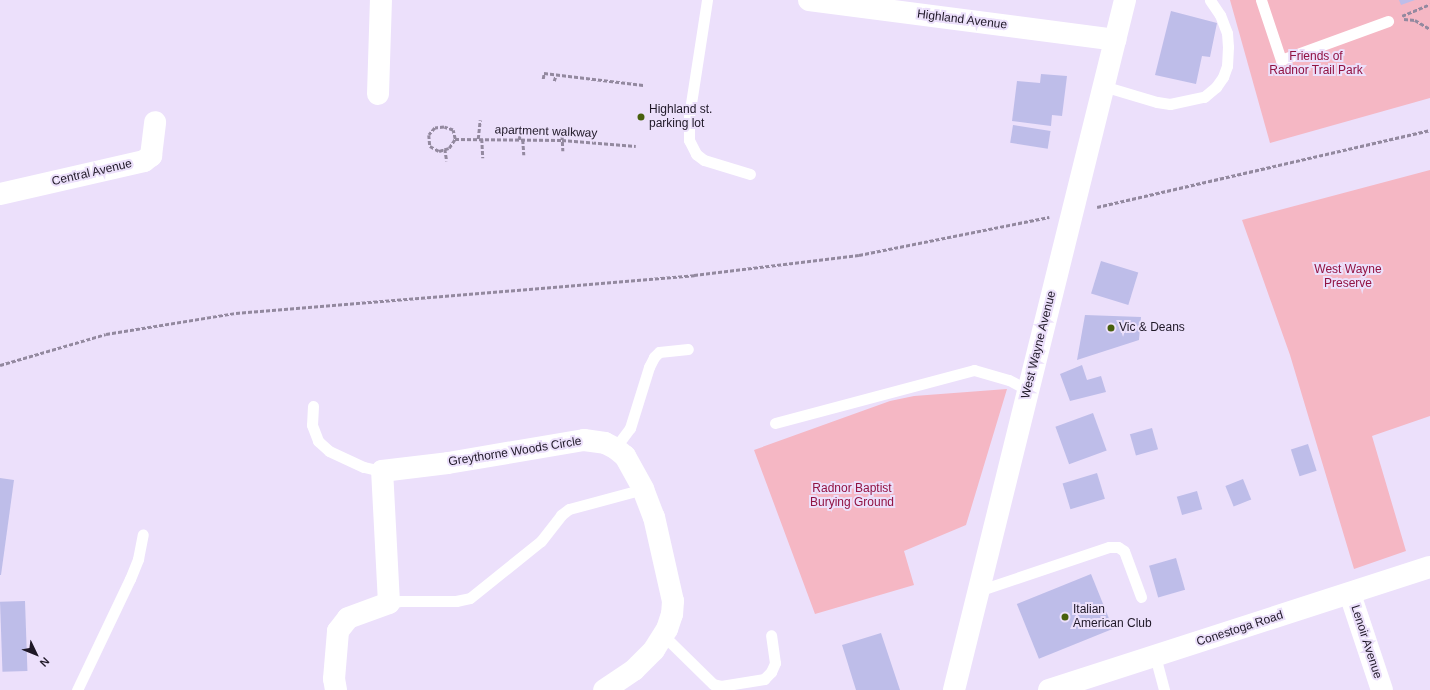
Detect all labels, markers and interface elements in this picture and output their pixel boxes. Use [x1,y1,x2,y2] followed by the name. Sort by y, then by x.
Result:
[916,7,1008,33] street label: Highland Avenue
[1269,50,1363,78] park label: Friends of Radnor Trail Park
[649,103,712,131] place label: Highland st. parking lot
[636,112,646,122] marker: Highland st. parking lot
[494,123,598,141] street label: apartment walkway
[50,157,134,189] street label: Central Avenue
[1314,263,1382,291] park label: West Wayne Preserve
[1019,289,1059,401] street label: West Wayne Avenue
[1119,321,1185,335] place label: Vic & Deans
[1106,323,1116,333] marker: Vic & Deans
[447,434,583,470] street label: Greythorne Woods Circle
[810,482,894,510] park label: Radnor Baptist Burying Ground
[1073,603,1152,631] place label: Italian American Club
[1347,603,1385,681] street label: Lenoir Avenue
[1195,608,1285,650] street label: Conestoga Road
[1060,612,1070,622] marker: Italian American Club
[16,634,56,674] north arrow
[38,655,52,669] text: N

